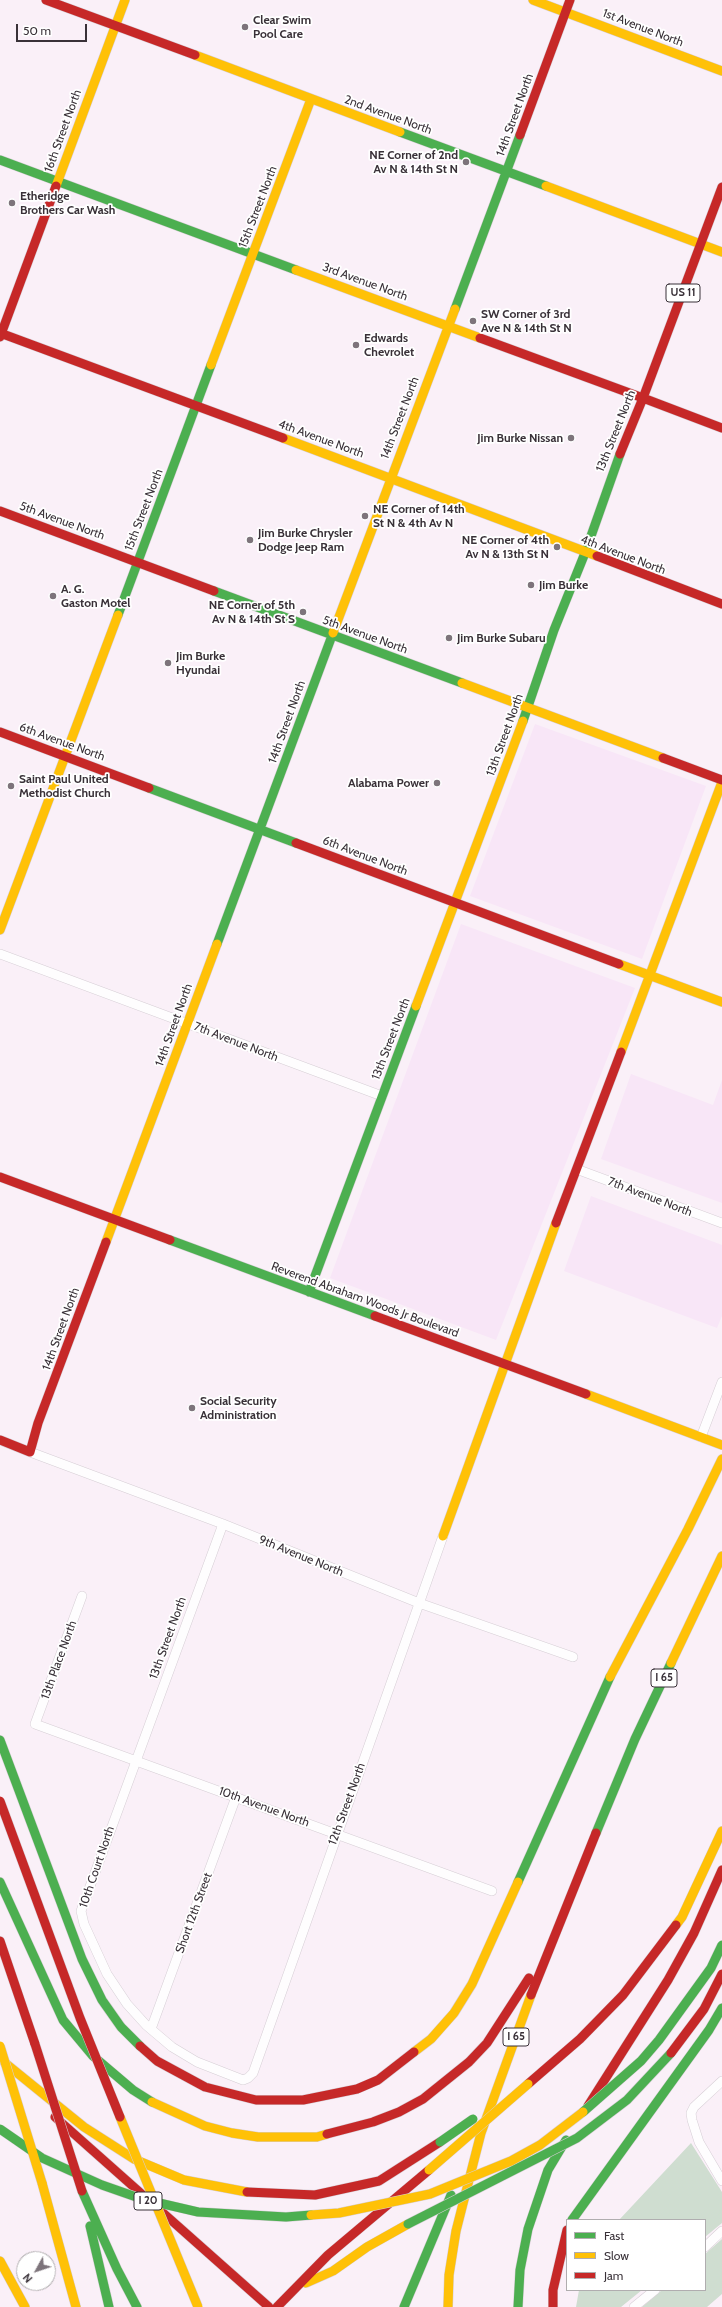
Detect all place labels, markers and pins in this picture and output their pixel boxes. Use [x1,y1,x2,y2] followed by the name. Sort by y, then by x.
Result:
[253,13,311,41] place label: Clear Swim Pool Care
[240,22,250,32] marker: Clear Swim Pool Care
[369,148,458,176] place label: NE Corner of 2nd Av N & 14th St N
[461,157,471,167] marker: NE Corner of 2nd Av N & 14th St N
[20,189,115,217] place label: Etheridge Brothers Car Wash
[7,198,17,208] marker: Etheridge Brothers Car Wash
[481,307,572,335] place label: SW Corner of 3rd Ave N & 14th St N
[468,316,478,326] marker: SW Corner of 3rd Ave N & 14th St N
[364,331,414,359] place label: Edwards Chevrolet
[351,340,361,350] marker: Edwards Chevrolet
[477,431,563,445] place label: Jim Burke Nissan
[566,433,576,443] marker: Jim Burke Nissan
[373,502,465,530] place label: NE Corner of 14th St N & 4th Av N
[360,511,370,521] marker: NE Corner of 14th St N & 4th Av N
[258,526,352,554] place label: Jim Burke Chrysler Dodge Jeep Ram
[462,533,549,561] place label: NE Corner of 4th Av N & 13th St N
[245,535,255,545] marker: Jim Burke Chrysler Dodge Jeep Ram
[552,542,562,552] marker: NE Corner of 4th Av N & 13th St N
[539,578,588,592] place label: Jim Burke
[526,580,536,590] marker: Jim Burke
[61,582,130,610] place label: A. G. Gaston Motel
[48,591,58,601] marker: A. G. Gaston Motel
[209,598,295,626] place label: NE Corner of 5th Av N & 14th St S
[298,607,308,617] marker: NE Corner of 5th Av N & 14th St S
[457,631,546,645] place label: Jim Burke Subaru
[444,633,454,643] marker: Jim Burke Subaru
[176,649,225,677] place label: Jim Burke Hyundai
[163,658,173,668] marker: Jim Burke Hyundai
[19,772,111,800] place label: Saint Paul United Methodist Church
[348,776,429,790] place label: Alabama Power
[432,778,442,788] marker: Alabama Power
[6,781,16,791] marker: Saint Paul United Methodist Church
[200,1394,277,1422] place label: Social Security Administration
[187,1403,197,1413] marker: Social Security Administration

